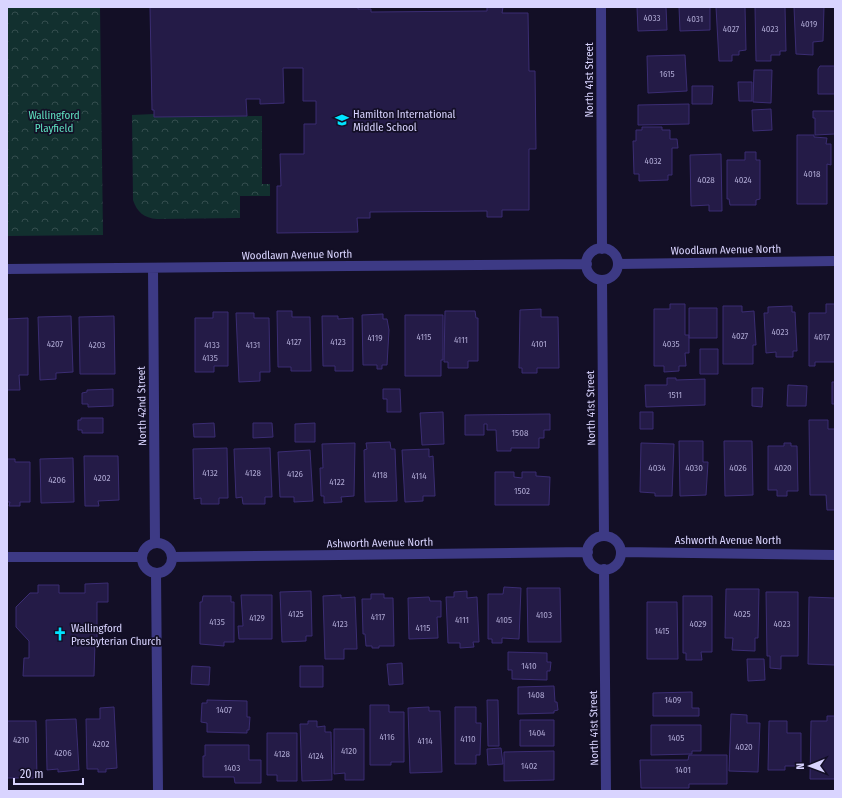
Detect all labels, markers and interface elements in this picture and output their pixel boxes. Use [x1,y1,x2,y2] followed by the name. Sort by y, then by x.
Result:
[643,13,661,23] house number: 4033
[687,14,703,24] house number: 4031
[801,19,817,29] house number: 4019
[723,24,740,34] house number: 4027
[762,24,778,34] house number: 4023
[583,42,596,118] street label: North 41st Street
[659,69,675,79] house number: 1615
[353,108,456,134] place label: Hamilton International Middle School
[28,109,80,135] park label: Wallingford Playfield
[334,112,350,128] school or university icon: Hamilton International Middle School
[645,156,661,166] house number: 4032
[804,169,821,179] house number: 4018
[697,175,715,185] house number: 4028
[734,175,752,185] house number: 4024
[671,243,781,257] street label: Woodlawn Avenue North
[242,248,352,262] street label: Woodlawn Avenue North
[772,327,788,337] house number: 4023
[732,331,749,341] house number: 4027
[417,332,431,342] house number: 4115
[814,332,830,342] house number: 4017
[367,333,383,343] house number: 4119
[454,335,468,345] house number: 4111
[287,337,302,347] house number: 4127
[330,337,346,347] house number: 4123
[47,339,64,349] house number: 4207
[531,339,547,349] house number: 4101
[662,339,680,349] house number: 4035
[89,340,105,350] house number: 4203
[204,340,220,350] house number: 4133
[246,340,260,350] house number: 4131
[202,353,218,363] house number: 4135
[135,366,149,446] street label: North 42nd Street
[584,370,598,446] street label: North 41st Street
[668,390,682,400] house number: 1511
[512,428,529,438] house number: 1508
[648,463,666,473] house number: 4034
[685,463,703,473] house number: 4030
[729,463,747,473] house number: 4026
[774,463,792,473] house number: 4020
[202,468,218,478] house number: 4132
[245,468,261,478] house number: 4128
[287,469,303,479] house number: 4126
[372,470,388,480] house number: 4118
[411,471,427,481] house number: 4114
[94,473,110,483] house number: 4202
[48,475,66,485] house number: 4206
[329,477,345,487] house number: 4122
[514,486,530,496] house number: 1502
[675,534,781,547] street label: Ashworth Avenue North
[327,536,433,550] street label: Ashworth Avenue North
[288,609,304,619] house number: 4125
[733,609,751,619] house number: 4025
[536,610,552,620] house number: 4103
[371,612,386,622] house number: 4117
[249,613,265,623] house number: 4129
[455,615,469,625] house number: 4111
[496,615,512,625] house number: 4105
[209,617,225,627] house number: 4135
[332,619,348,629] house number: 4123
[689,619,707,629] house number: 4029
[774,619,790,629] house number: 4023
[71,622,161,648] place label: Wallingford Presbyterian Church
[416,623,430,633] house number: 4115
[52,626,68,642] church icon: Wallingford Presbyterian Church
[654,626,670,636] house number: 1415
[521,661,537,671] house number: 1410
[527,690,545,700] house number: 1408
[587,690,601,766] street label: North 41st Street
[665,695,681,705] house number: 1409
[216,705,232,715] house number: 1407
[529,728,546,738] house number: 1404
[379,732,395,742] house number: 4116
[668,733,684,743] house number: 1405
[460,734,476,744] house number: 4110
[13,735,29,745] house number: 4210
[417,736,433,746] house number: 4114
[93,739,109,749] house number: 4202
[735,742,753,752] house number: 4020
[341,746,357,756] house number: 4120
[790,746,830,786] north arrow
[54,748,72,758] house number: 4206
[274,749,290,759] house number: 4128
[308,751,324,761] house number: 4124
[14,760,83,786] scale bar
[521,761,537,771] house number: 1402
[224,763,240,773] house number: 1403
[794,763,807,770] text: N
[675,765,691,775] house number: 1401
[20,767,44,781] text: 20 m

